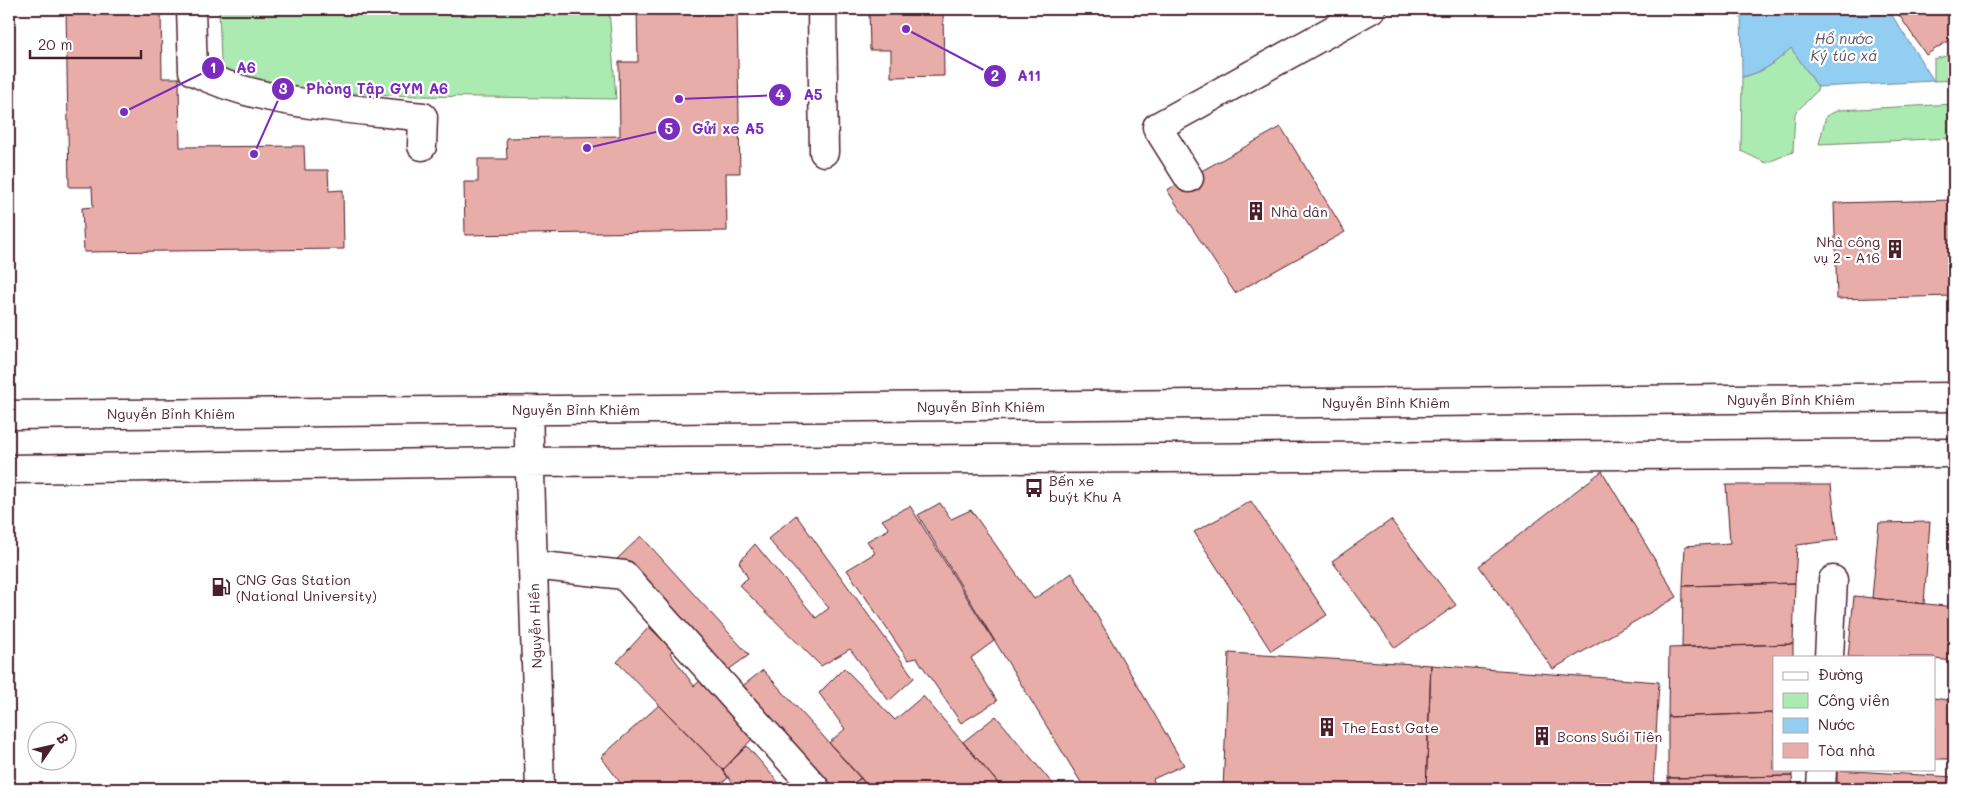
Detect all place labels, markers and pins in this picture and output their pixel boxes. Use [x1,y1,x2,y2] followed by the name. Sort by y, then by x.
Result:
[201,53,265,83] callout: A6
[982,61,1051,91] callout: A11
[271,74,458,104] callout: Phòng Tập GYM A6
[768,80,832,110] callout: A5
[657,114,774,144] callout: Gửi xe A5
[1245,200,1267,222] building icon: Nhà dân
[1271,202,1328,221] place label: Nhà dân
[1813,232,1880,267] place label: Nhà công vụ 2 - A16
[1884,238,1906,260] building icon: Nhà công vụ 2 - A16
[1049,471,1122,506] place label: Bến xe buýt Khu A
[1023,477,1045,499] bus stop icon: Bến xe buýt Khu A
[236,570,377,605] place label: CNG Gas Station (National University)
[210,576,232,598] fuel station icon: CNG Gas Station (National University)
[1316,716,1338,738] building icon: The East Gate
[1342,718,1439,737] place label: The East Gate
[1531,725,1553,747] building icon: Bcons Suối Tiên
[1557,727,1662,746] place label: Bcons Suối Tiên

